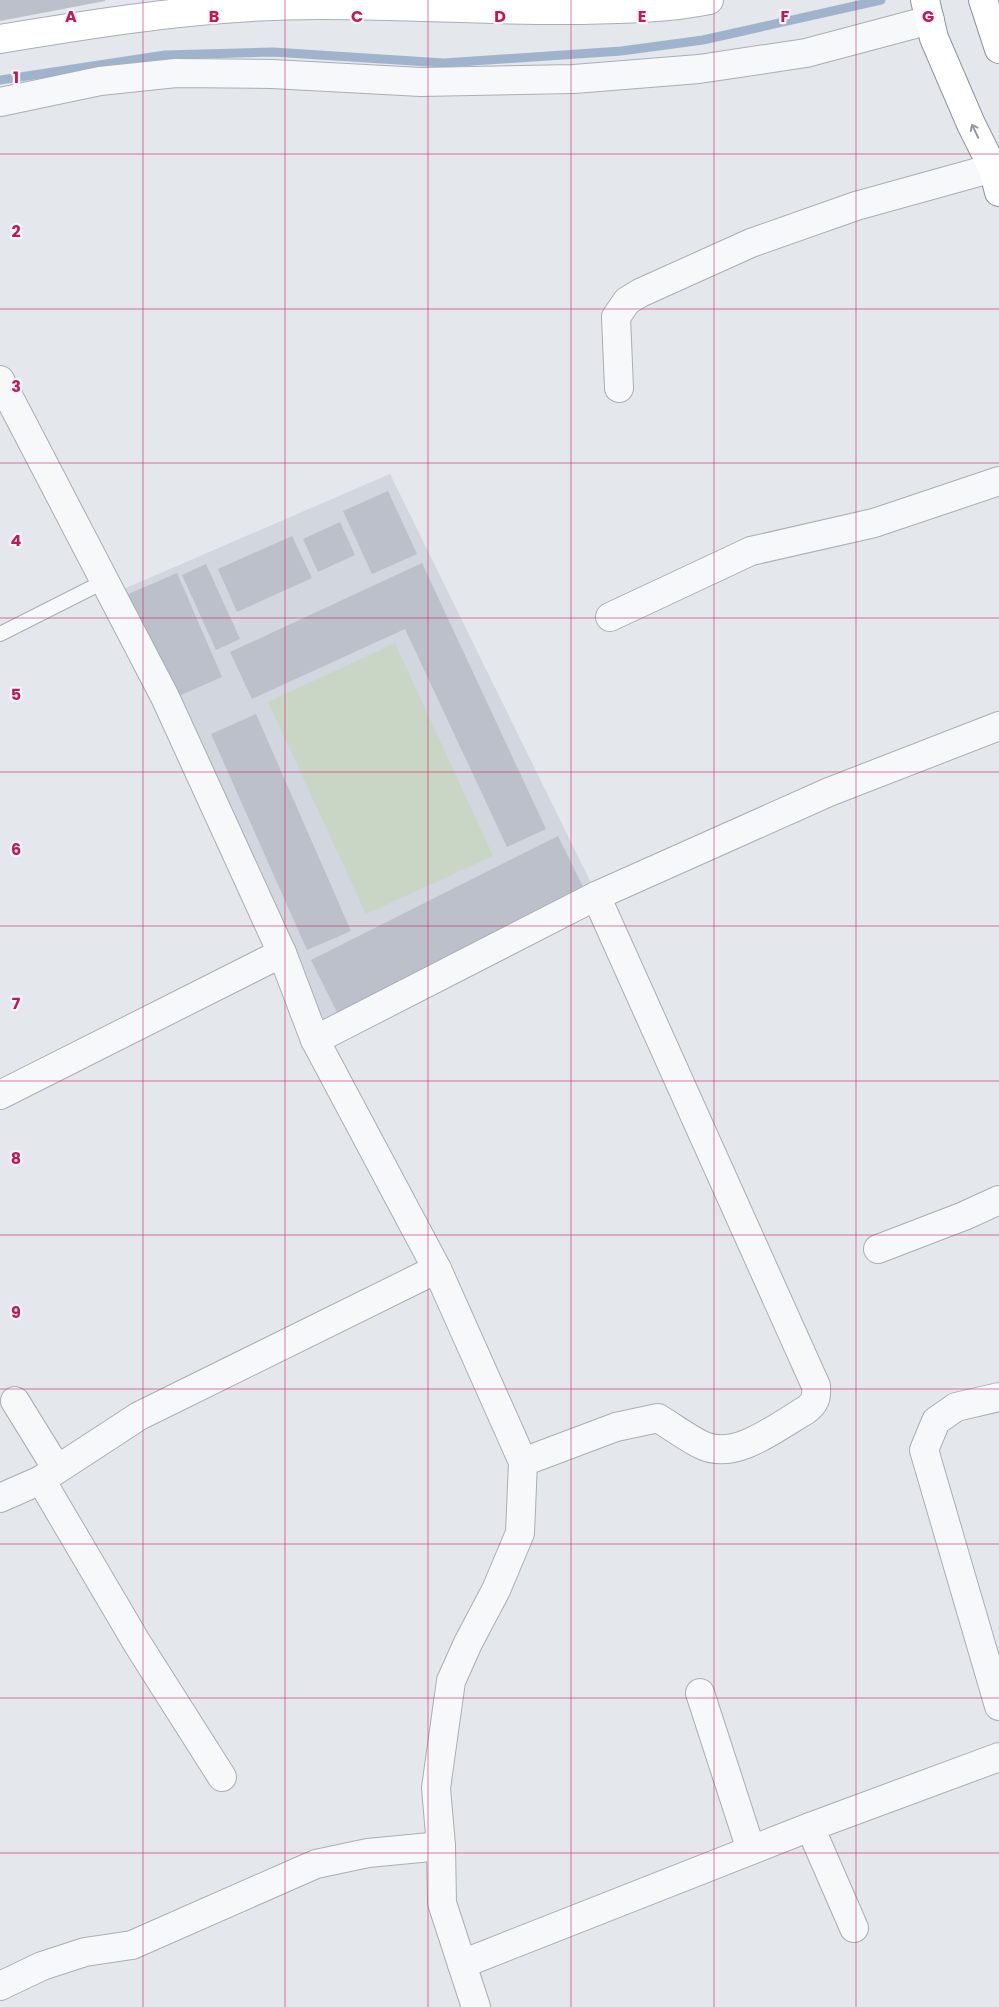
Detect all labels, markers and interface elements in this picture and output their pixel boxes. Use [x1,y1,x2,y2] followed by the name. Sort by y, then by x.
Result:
[65,5,77,28] text: A
[209,5,219,28] text: B
[351,5,363,28] text: C
[494,5,506,28] text: D
[638,5,646,28] text: E
[781,5,790,28] text: F
[922,5,934,28] text: G
[13,66,19,89] text: 1
[969,123,979,138] one-way arrow
[11,220,21,243] text: 2
[11,375,21,398] text: 3
[11,529,22,552] text: 4
[11,683,21,706] text: 5
[11,838,21,861] text: 6
[12,992,21,1015] text: 7
[11,1147,21,1170] text: 8
[11,1301,21,1324] text: 9

